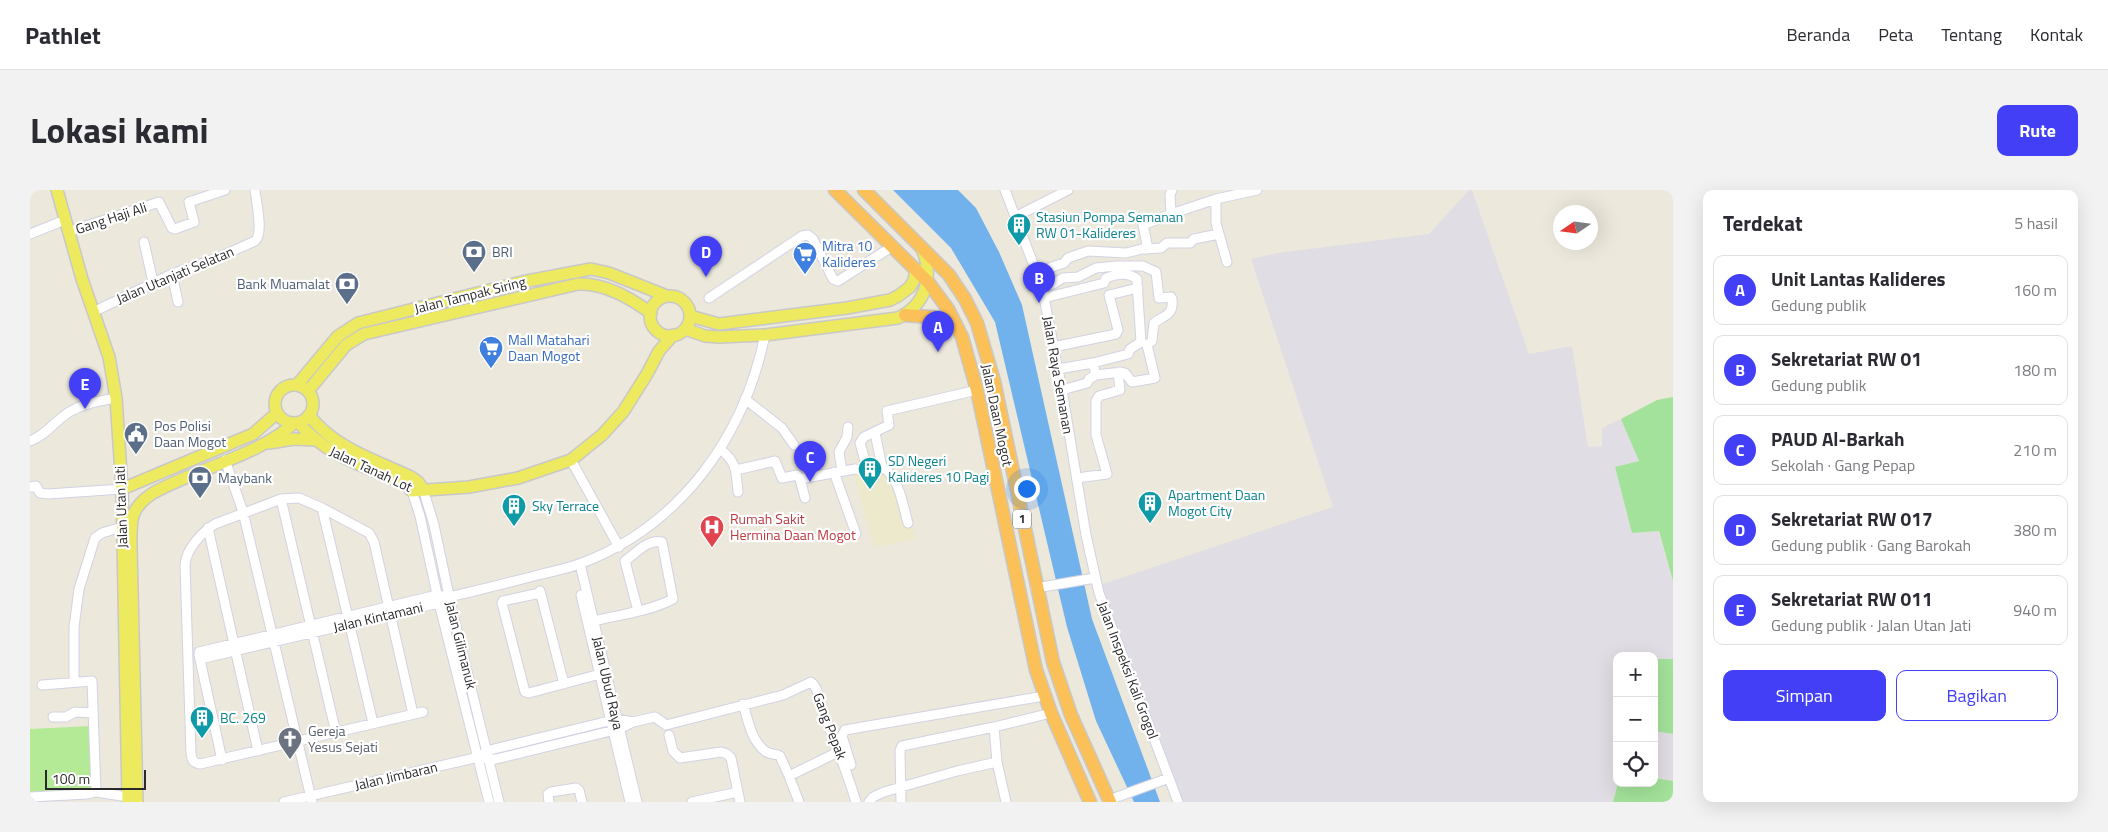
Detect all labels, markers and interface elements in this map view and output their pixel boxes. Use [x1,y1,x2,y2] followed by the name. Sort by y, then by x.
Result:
[25,17,101,53] text: Pathlet
[1787,21,1850,48] text: Beranda
[1878,21,1913,48] text: Peta
[1941,21,2002,48] text: Tentang
[2030,21,2083,48] text: Kontak
[30,103,209,157] text: Lokasi kami
[1997,105,2078,156] button: Rute
[73,196,149,239] street label: Gang Haji Ali
[1553,205,1598,250] north arrow
[1036,206,1183,243] place label: Stasiun Pompa Semanan RW 01-Kalideres
[1723,207,1803,239] text: Terdekat
[2014,211,2058,235] text: 5 hasil
[1006,212,1032,246] building icon: Stasiun Pompa Semanan RW 01-Kalideres
[822,235,876,272] place label: Mitra 10 Kalideres
[690,236,722,277] pin: D
[461,239,487,273] bank icon: BRI
[113,240,237,309] street label: Jalan Utanjati Selatan
[492,241,513,262] place label: BRI
[792,241,818,275] supermarket icon: Mitra 10 Kalideres
[1023,262,1055,303] pin: B
[1771,264,1946,293] text: Unit Lantas Kalideres
[334,271,360,305] bank icon: Bank Muamalat
[412,271,528,319] street label: Jalan Tampak Siring
[237,273,330,294] place label: Bank Muamalat
[1735,278,1745,302] text: A
[2013,278,2057,302] text: 160 m
[1771,293,1866,317] text: Gedung publik
[922,311,954,352] pin: A
[1038,314,1079,436] street label: Jalan Raya Semanan
[508,329,589,366] place label: Mall Matahari Daan Mogot
[478,335,504,369] supermarket icon: Mall Matahari Daan Mogot
[1771,344,1922,373] text: Sekretariat RW 01
[1735,358,1745,382] text: B
[2013,358,2057,382] text: 180 m
[976,362,1019,468] street label: Jalan Daan Mogot
[69,368,101,409] pin: E
[1771,373,1866,397] text: Gedung publik
[154,415,226,452] place label: Pos Polisi Daan Mogot
[123,421,149,455] public building icon: Pos Polisi Daan Mogot
[1771,424,1905,453] text: PAUD Al-Barkah
[1736,438,1744,462] text: C
[2013,438,2057,462] text: 210 m
[326,440,416,497] street label: Jalan Tanah Lot
[794,441,826,482] pin: C
[888,450,989,487] place label: SD Negeri Kalideres 10 Pagi
[1771,453,1915,477] text: Sekolah · Gang Pepap
[857,456,883,490] building icon: SD Negeri Kalideres 10 Pagi
[109,465,132,549] street label: Jalan Utan Jati
[187,465,213,499] bank icon: Maybank
[218,467,272,488] place label: Maybank
[1014,476,1040,502] your location
[1168,484,1265,521] place label: Apartment Daan Mogot City
[1137,490,1163,524] building icon: Apartment Daan Mogot City
[501,493,527,527] building icon: Sky Terrace
[532,495,599,516] place label: Sky Terrace
[1771,504,1933,533] text: Sekretariat RW 017
[730,508,856,545] place label: Rumah Sakit Hermina Daan Mogot
[1013,510,1031,528] road number: 1
[699,514,725,548] hospital icon: Rumah Sakit Hermina Daan Mogot
[1735,518,1745,542] text: D
[2013,518,2057,542] text: 380 m
[1771,533,1971,557] text: Gedung publik · Gang Barokah
[1771,584,1933,613] text: Sekretariat RW 011
[331,596,425,637] street label: Jalan Kintamani
[1092,598,1164,742] street label: Jalan Inspeksi Kali Grogol
[1736,598,1744,622] text: E
[2013,598,2057,622] text: 940 m
[440,599,483,691] street label: Jalan Gilimanuk
[1771,613,1971,637] text: Gedung publik · Jalan Utan Jati
[588,634,629,732] street label: Jalan Ubud Raya
[1613,652,1658,787] map controls
[1613,652,1658,697] button: +
[1723,670,1886,721] button: Simpan
[1896,670,2058,721] button: Bagikan
[808,689,853,762] street label: Gang Pepak
[1613,697,1658,742] button: −
[189,705,215,739] building icon: BC. 269
[220,707,266,728] place label: BC. 269
[308,720,378,757] place label: Gereja Yesus Sejati
[277,726,303,760] church icon: Gereja Yesus Sejati
[1613,742,1658,787] button: locate
[352,756,439,795] street label: Jalan Jimbaran
[45,767,146,790] scale bar
[52,768,90,789] text: 100 m

